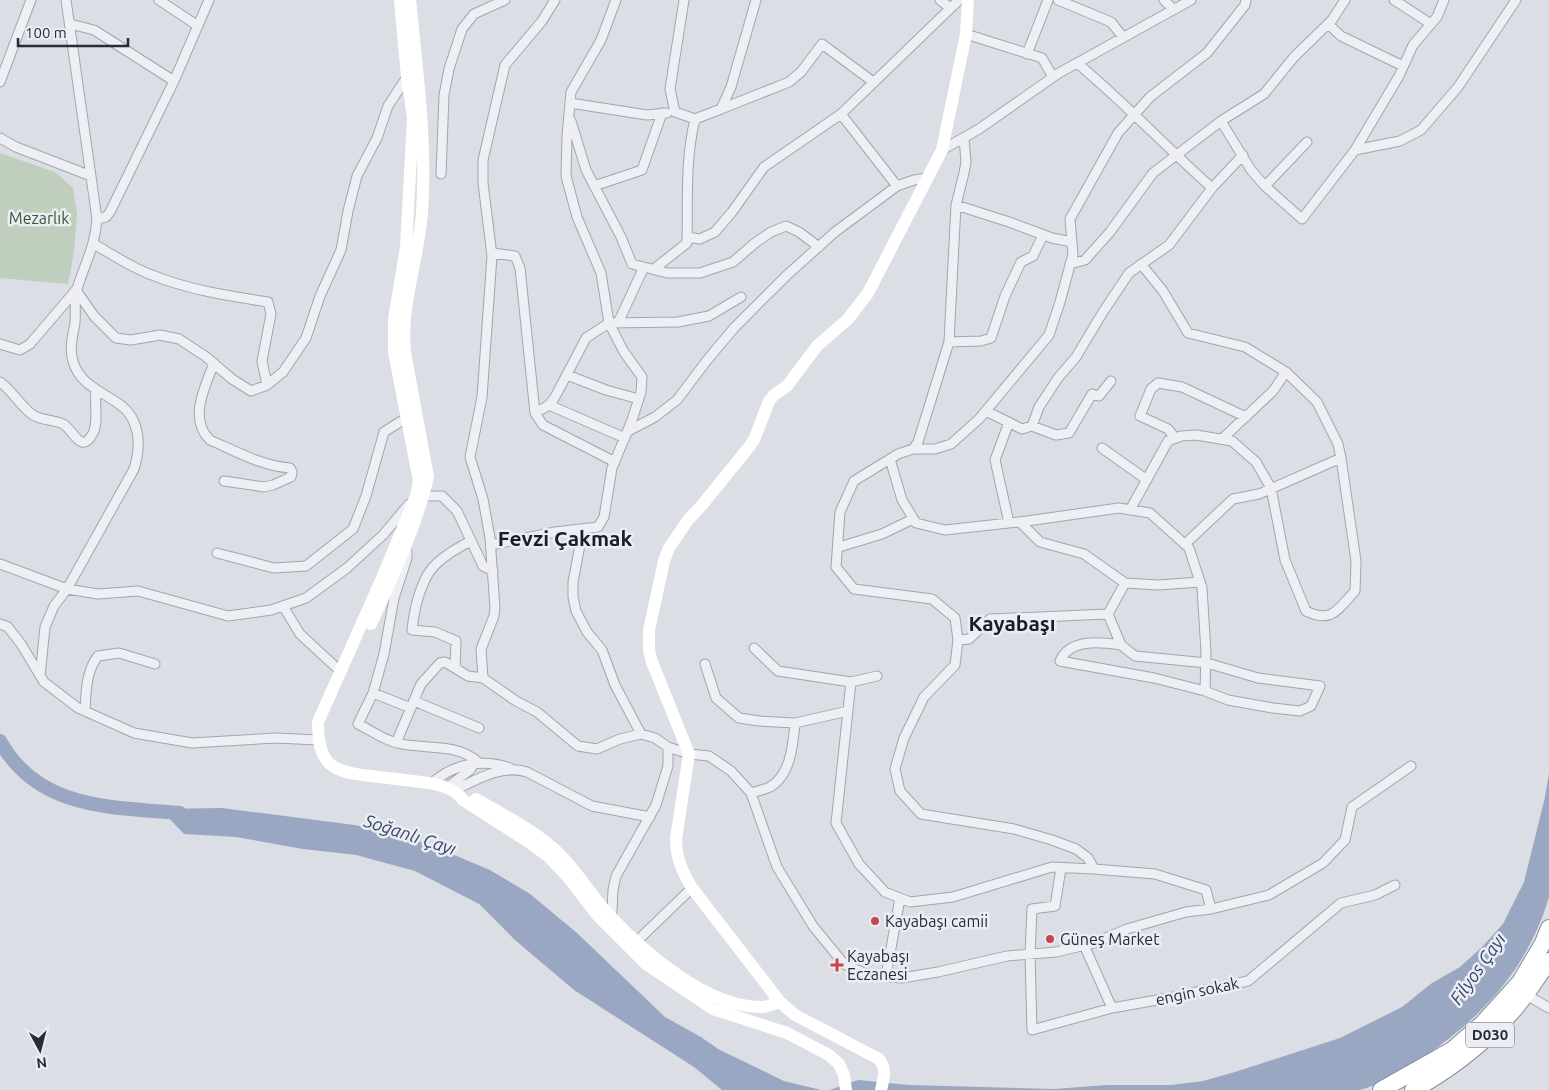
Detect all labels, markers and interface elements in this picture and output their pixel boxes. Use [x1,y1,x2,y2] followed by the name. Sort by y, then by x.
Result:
[18,15,128,47] scale bar
[25,24,67,41] text: 100 m
[9,209,69,227] park label: Mezarlık
[498,526,632,550] district label: Fevzi Çakmak
[968,611,1056,635] district label: Kayabaşı
[361,809,459,858] water label: Soğanlı Çayı
[885,912,988,930] place label: Kayabaşı camii
[869,915,881,927] marker: Kayabaşı camii
[1445,929,1509,1008] water label: Filyos Çayı
[1060,930,1160,948] place label: Güneş Market
[1044,933,1056,945] marker: Güneş Market
[847,947,909,983] place label: Kayabaşı Eczanesi
[831,959,843,971] marker: Kayabaşı Eczanesi
[1154,973,1240,1009] street label: engin sokak
[1466,1022,1514,1048] road number: D030
[15,1025,65,1075] north arrow
[35,1054,48,1071] text: N

